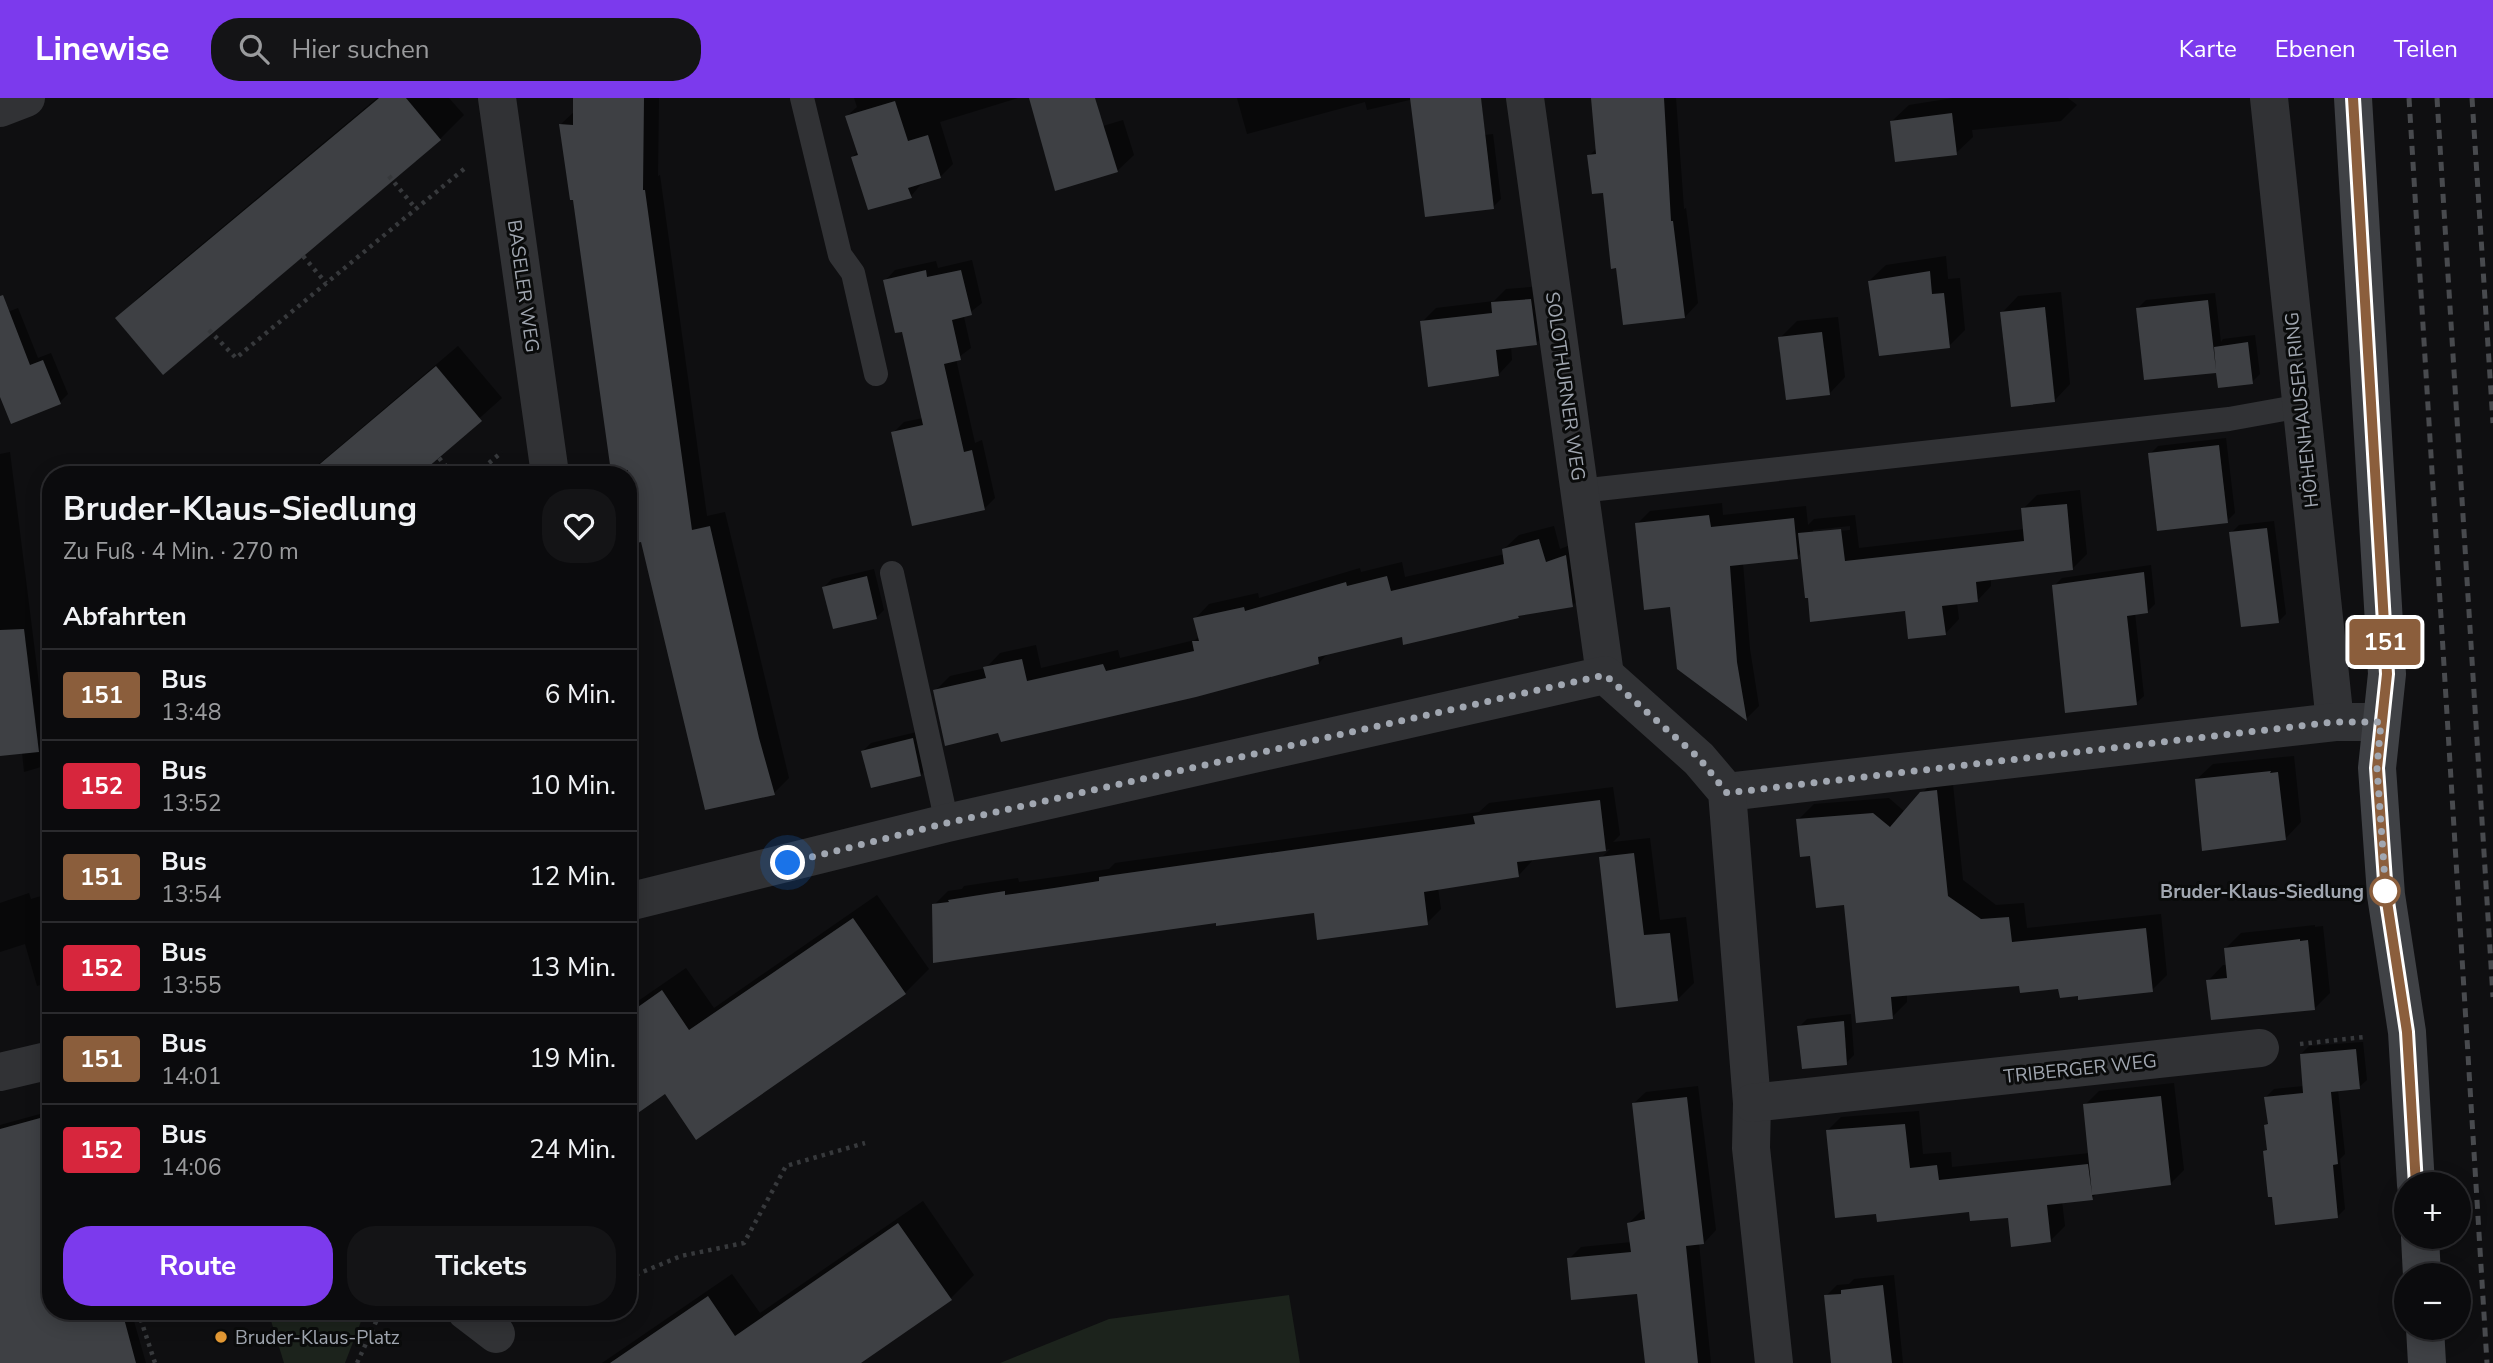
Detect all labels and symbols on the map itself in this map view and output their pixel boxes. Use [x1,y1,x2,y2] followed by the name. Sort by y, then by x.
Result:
[501,218,545,354] street label: BASELER WEG
[1539,290,1591,482] street label: SOLOTHURNER WEG
[2279,311,2325,509] street label: HÖHENHAUSER RING
[2345,619,2425,665] line badge: 151
[770,845,805,880] your location
[2370,876,2400,906] marker: Bruder-Klaus-Siedlung
[2160,879,2364,905] place label: Bruder-Klaus-Siedlung
[2002,1048,2158,1090] street label: TRIBERGER WEG
[235,1325,400,1351] place label: Bruder-Klaus-Platz
[213,1329,229,1345] marker: Bruder-Klaus-Platz

